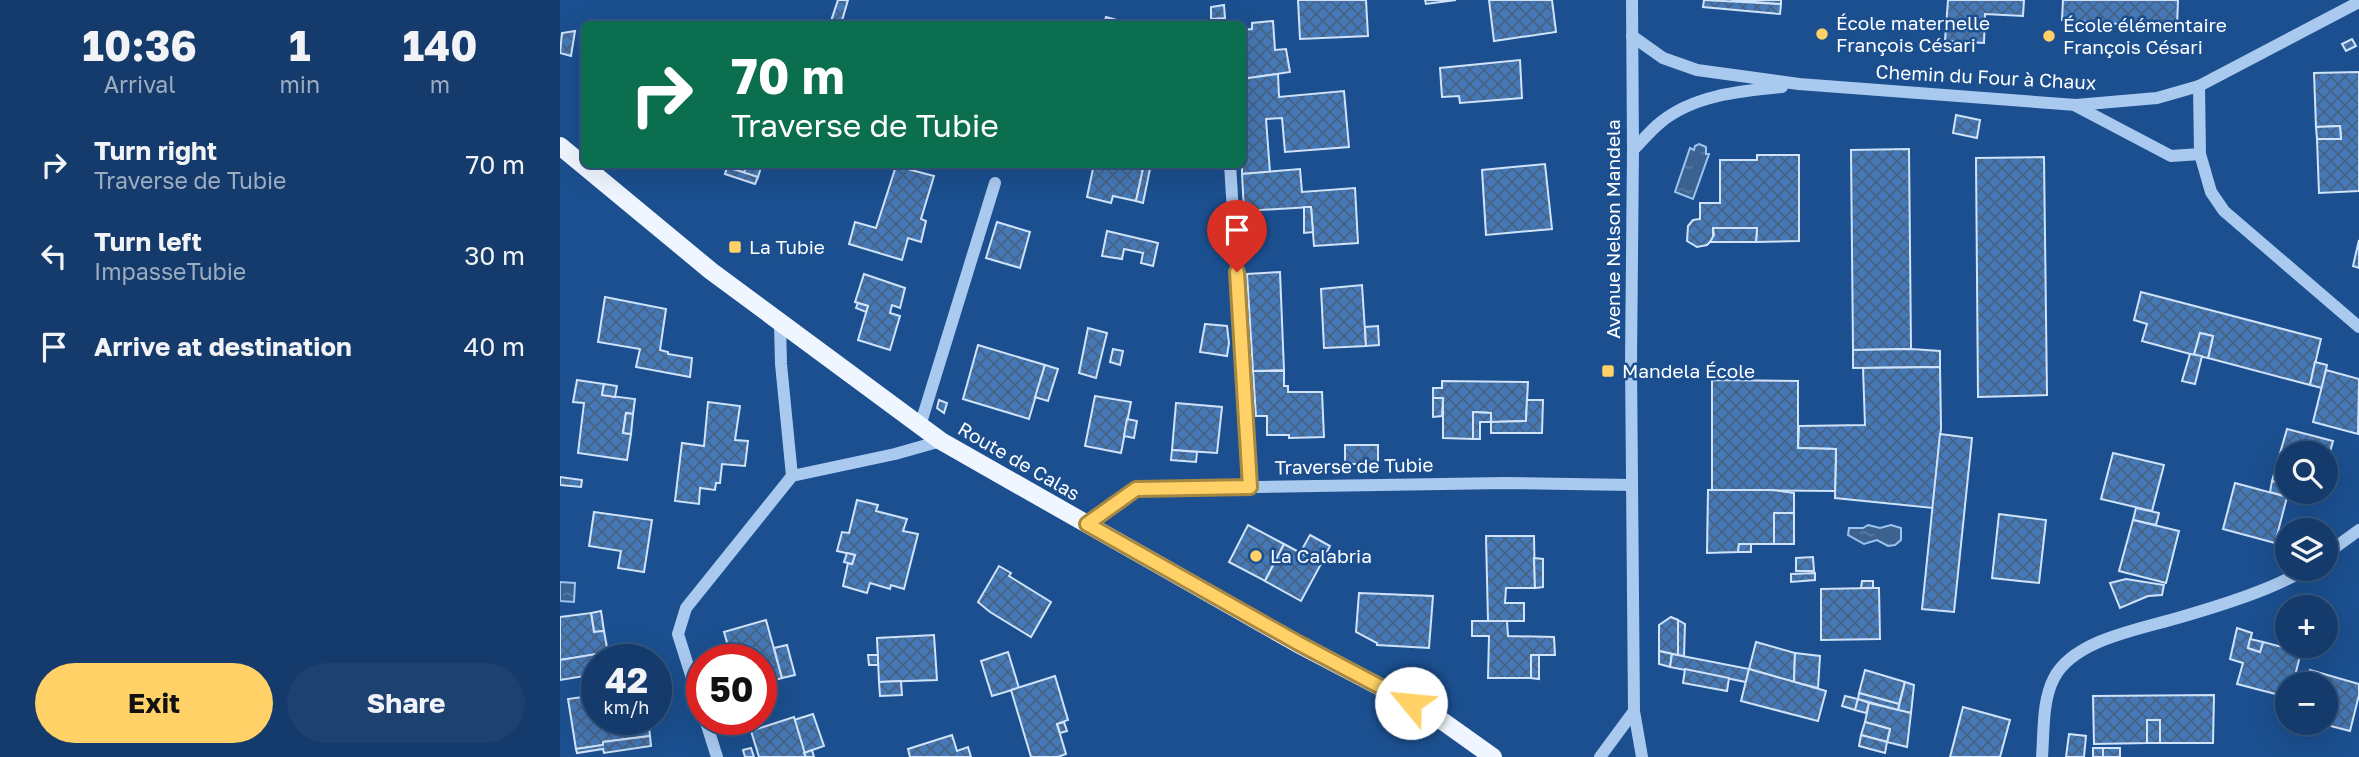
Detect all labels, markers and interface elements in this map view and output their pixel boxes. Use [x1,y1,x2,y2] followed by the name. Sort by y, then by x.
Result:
[1836,11,1990,56] place label: École maternelle François Césari
[2063,13,2227,58] place label: École élémentaire François Césari
[82,20,197,70] text: 10:36
[289,20,311,70] text: 1
[402,20,478,70] text: 140
[1814,26,1830,42] marker: École maternelle François Césari
[2041,28,2057,44] marker: École élémentaire François Césari
[731,46,845,105] text: 70 m
[616,49,707,140] icon: right
[1875,59,2097,94] street label: Chemin du Four à Chaux
[104,70,176,98] text: Arrival
[279,70,320,98] text: min
[430,70,450,98] text: m
[731,106,999,144] text: Traverse de Tubie
[1601,119,1624,339] street label: Avenue Nelson Mandela
[94,135,217,166] text: Turn right
[35,146,73,184] icon: right
[466,149,525,180] text: 70 m
[94,166,286,194] text: Traverse de Tubie
[1207,200,1267,272] pin
[1218,211,1256,249] icon: arrive
[94,226,202,257] text: Turn left
[749,235,825,258] place label: La Tubie
[35,237,73,275] icon: left
[727,239,743,255] marker: La Tubie
[464,240,525,271] text: 30 m
[94,257,246,285] text: ImpasseTubie
[35,328,73,366] icon: arrive
[94,331,352,362] text: Arrive at destination
[464,331,525,362] text: 40 m
[1622,359,1755,382] place label: Mandela École
[1600,363,1616,379] marker: Mandela École
[954,416,1084,505] street label: Route de Calas
[2275,441,2338,735] map controls
[2275,441,2338,504] button: search
[1274,453,1434,478] street label: Traverse de Tubie
[2275,518,2338,581] button: layers
[1270,544,1372,567] place label: La Calabria
[1248,548,1264,564] marker: La Calabria
[2275,595,2338,658] button: +
[686,644,777,735] speed limit sign: 50
[605,659,648,701] text: 42
[35,663,273,743] button: Exit
[287,663,525,743] button: Share
[1374,666,1448,740] position arrow
[2275,672,2338,735] button: −
[604,696,649,718] text: km/h

